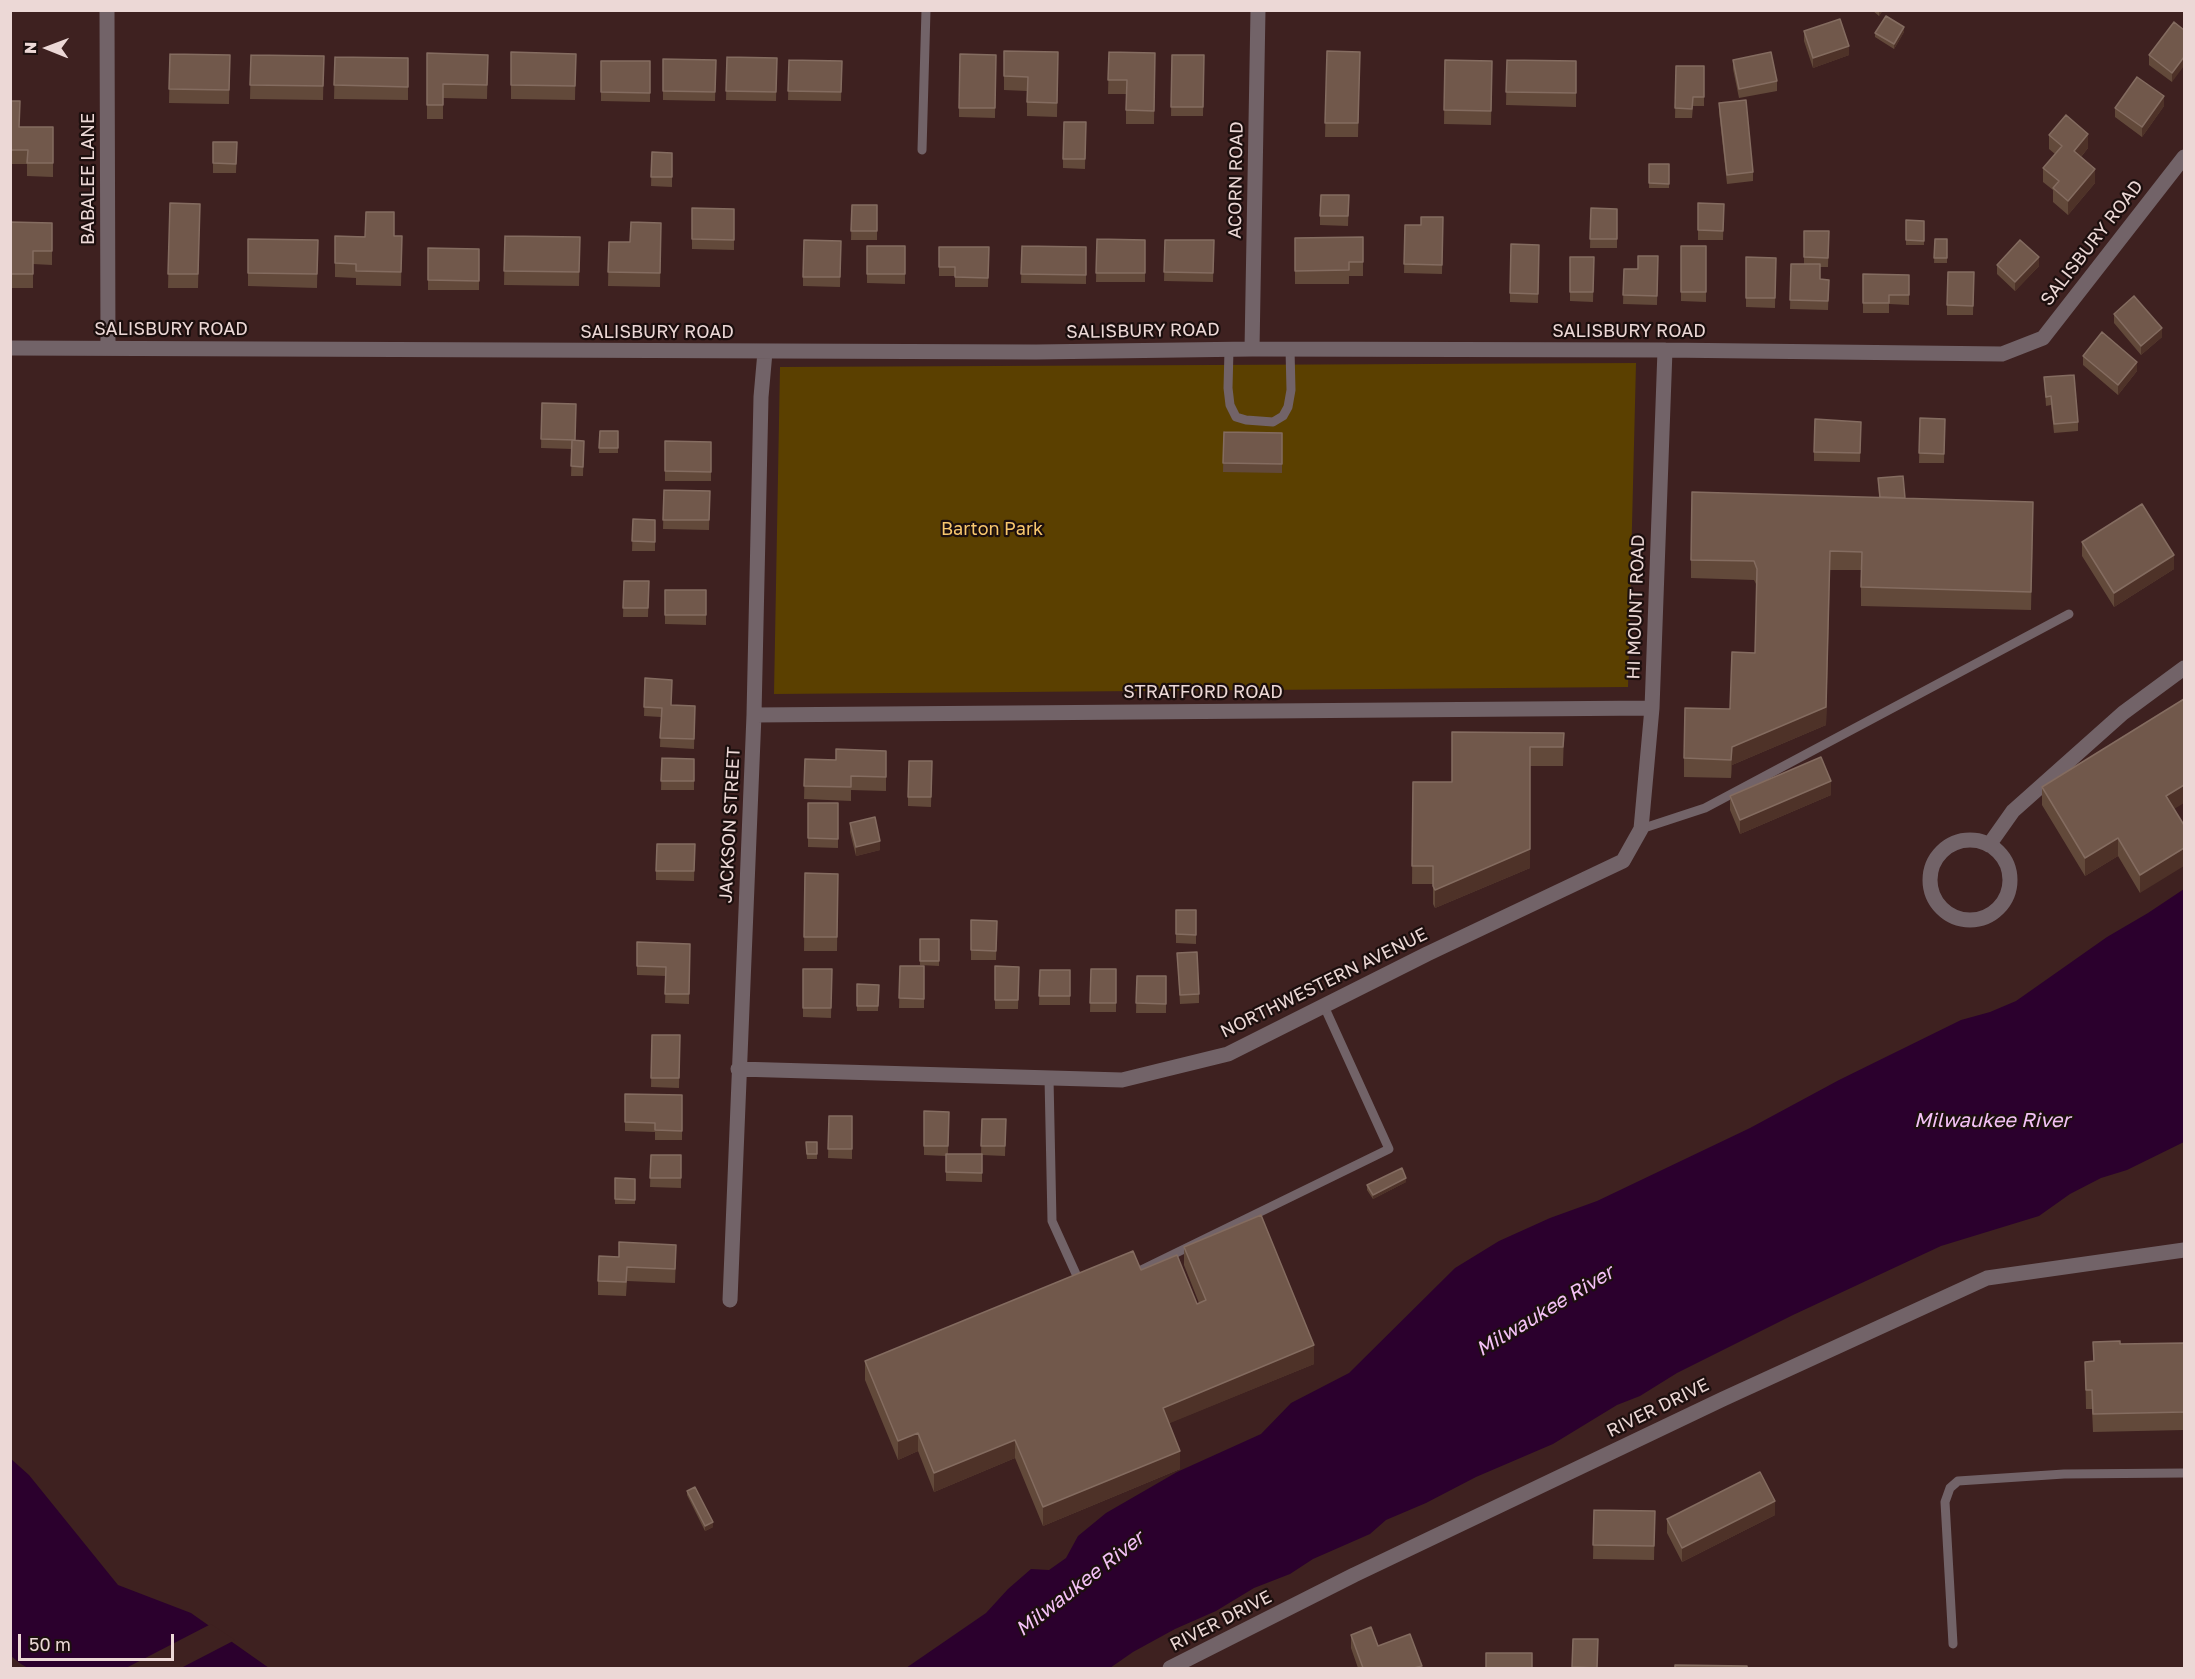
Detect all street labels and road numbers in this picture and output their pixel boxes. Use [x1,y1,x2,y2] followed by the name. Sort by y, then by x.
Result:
[77,113,99,245] street label: BABALEE LANE
[1224,121,1248,239] street label: ACORN ROAD
[2036,176,2148,310] street label: SALISBURY ROAD
[94,318,248,340] street label: SALISBURY ROAD
[1066,319,1220,343] street label: SALISBURY ROAD
[1552,320,1706,342] street label: SALISBURY ROAD
[580,321,734,343] street label: SALISBURY ROAD
[1623,534,1649,680] street label: HI MOUNT ROAD
[1123,681,1283,703] street label: STRATFORD ROAD
[715,746,745,904] street label: JACKSON STREET
[1217,923,1431,1043] street label: NORTHWESTERN AVENUE
[1603,1374,1713,1442] street label: RIVER DRIVE
[1167,1586,1275,1656] street label: RIVER DRIVE

